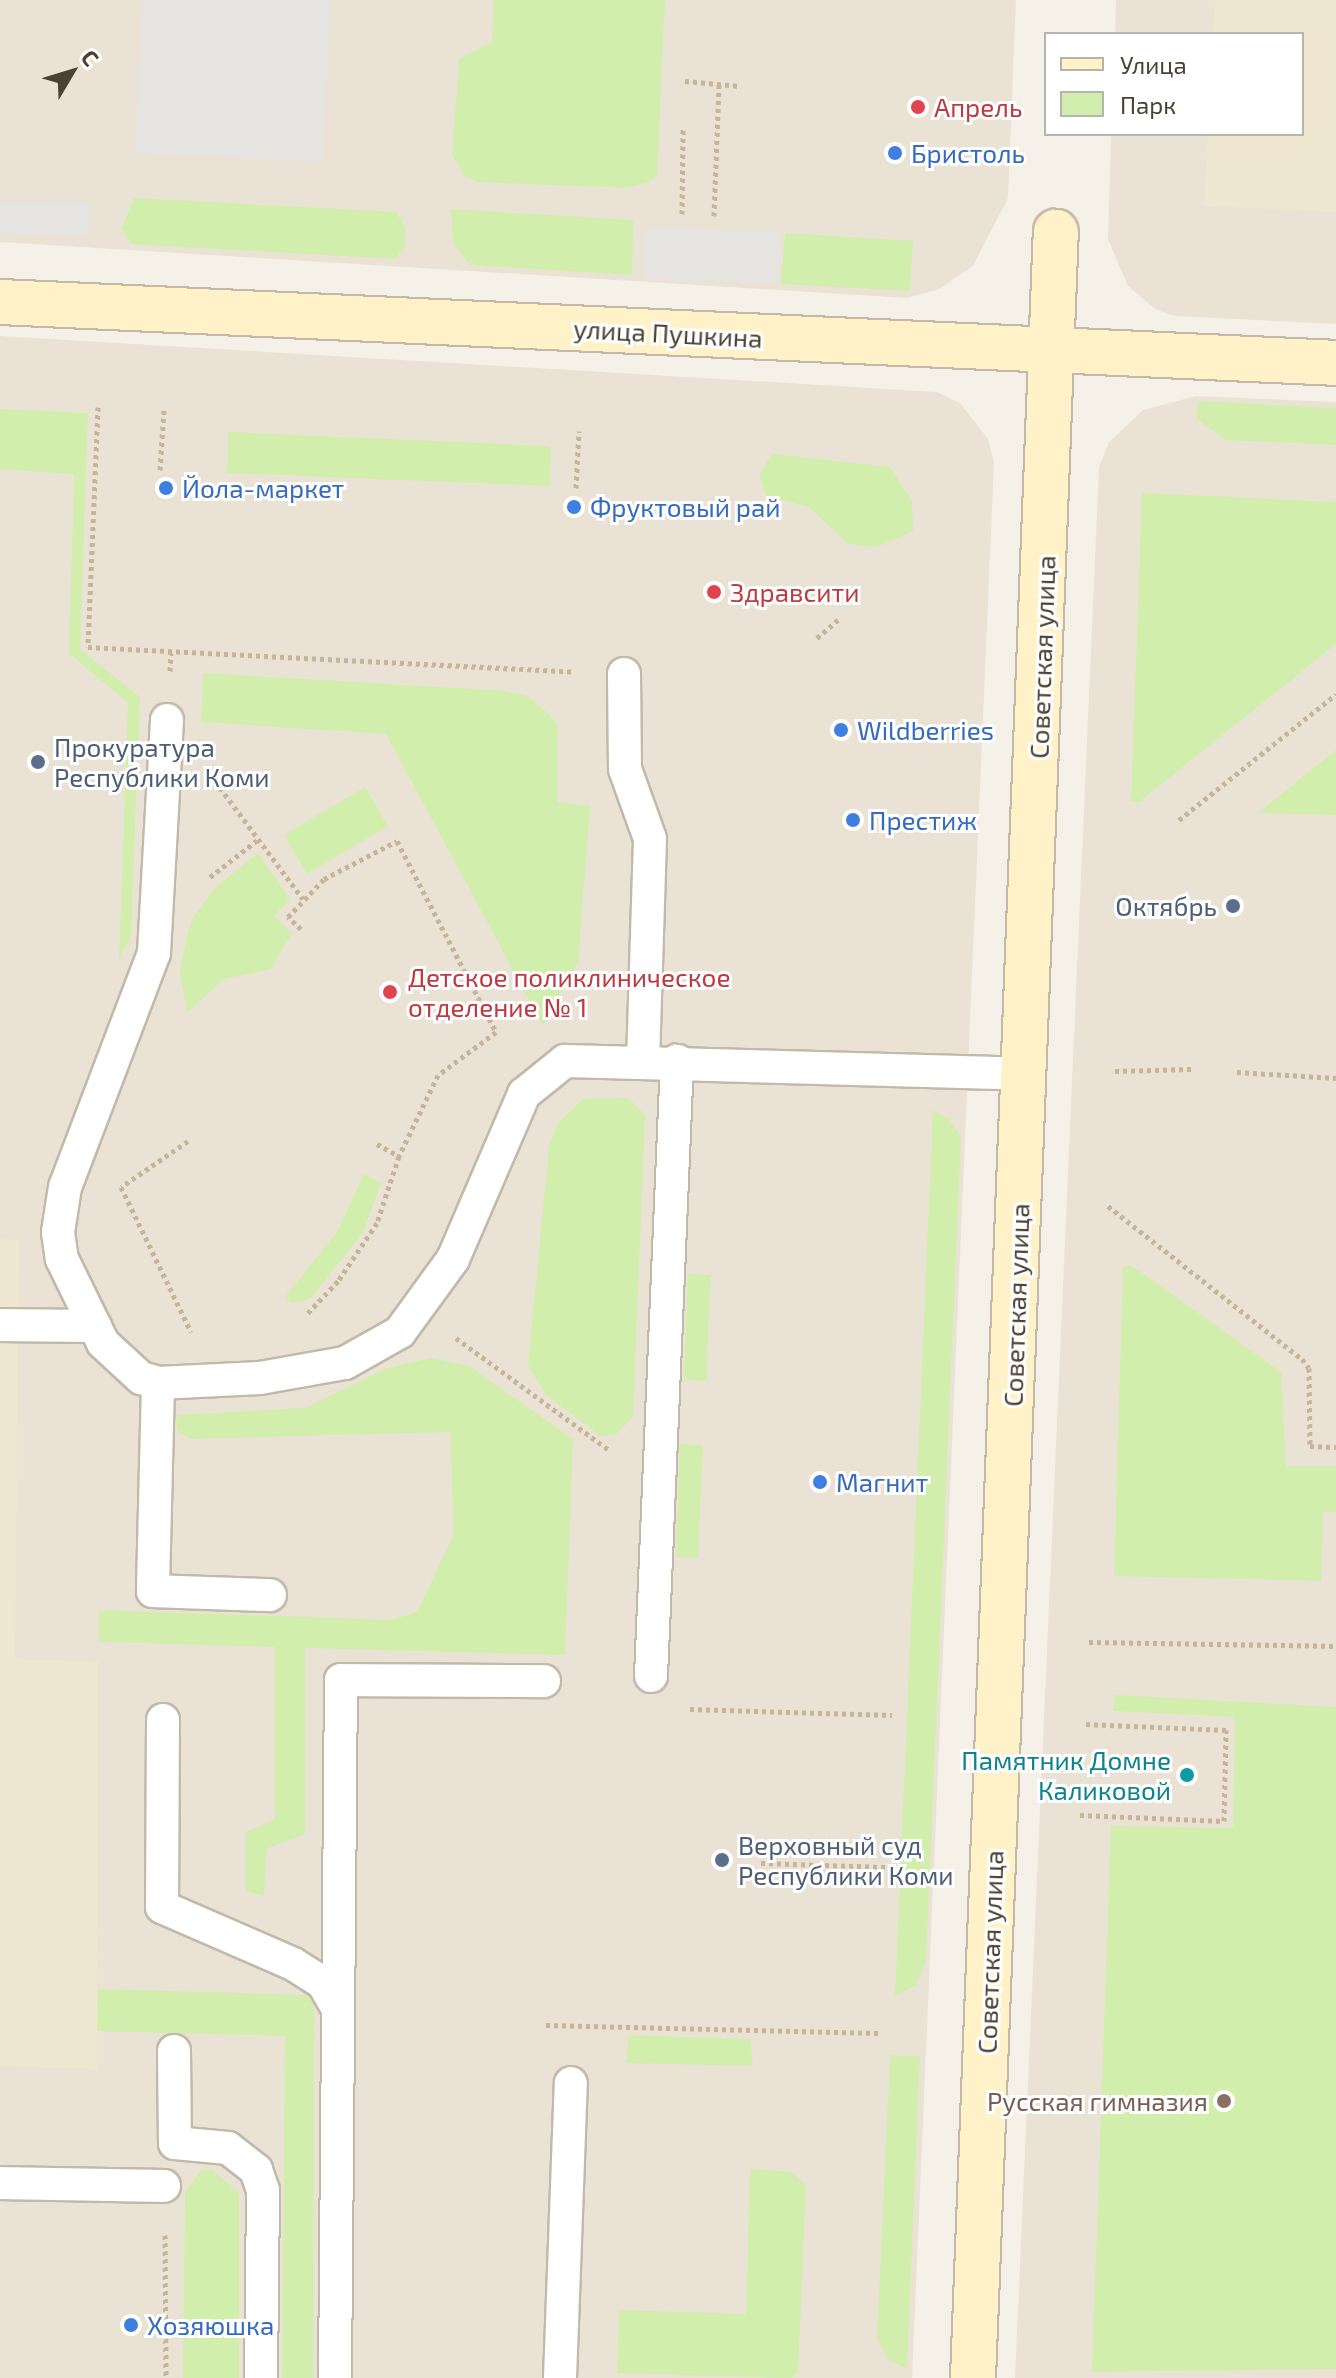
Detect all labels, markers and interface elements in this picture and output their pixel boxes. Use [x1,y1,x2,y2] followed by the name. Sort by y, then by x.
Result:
[32,32,112,112] north arrow
[1044,32,1304,136] legend
[77,44,105,70] text: С
[1120,50,1187,79] text: Улица
[1120,90,1176,119] text: Парк
[934,91,1022,123] place label: Апрель
[909,98,927,116] marker: Апрель
[911,137,1025,169] place label: Бристоль
[886,144,904,162] marker: Бристоль
[573,312,763,354] street label: улица Пушкина
[182,472,344,504] place label: Йола-маркет
[157,479,175,497] marker: Йола-маркет
[590,491,781,523] place label: Фруктовый рай
[565,498,583,516] marker: Фруктовый рай
[1023,555,1061,759] street label: Советская улица
[730,576,860,608] place label: Здравсити
[705,583,723,601] marker: Здравсити
[857,714,994,746] place label: Wildberries
[832,721,850,739] marker: Wildberries
[54,731,270,792] place label: Прокуратура Республики Коми
[29,753,47,771] marker: Прокуратура Республики Коми
[869,804,977,836] place label: Престиж
[844,811,862,829] marker: Престиж
[1115,890,1217,922] place label: Октябрь
[1224,897,1242,915] marker: Октябрь
[408,961,730,1022] place label: Детское поликлиническое отделение № 1
[379,981,401,1003] marker: Детское поликлиническое отделение № 1
[997,1203,1035,1407] street label: Советская улица
[836,1466,928,1498] place label: Магнит
[811,1473,829,1491] marker: Магнит
[961,1744,1171,1806] place label: Памятник Домне Каликовой
[1178,1766,1196,1784] marker: Памятник Домне Каликовой
[738,1829,954,1890] place label: Верховный суд Республики Коми
[971,1850,1009,2054] street label: Советская улица
[713,1851,731,1869] marker: Верховный суд Республики Коми
[987,2085,1208,2117] place label: Русская гимназия
[1215,2092,1233,2110] marker: Русская гимназия
[147,2309,274,2341] place label: Хозяюшка
[122,2316,140,2334] marker: Хозяюшка

